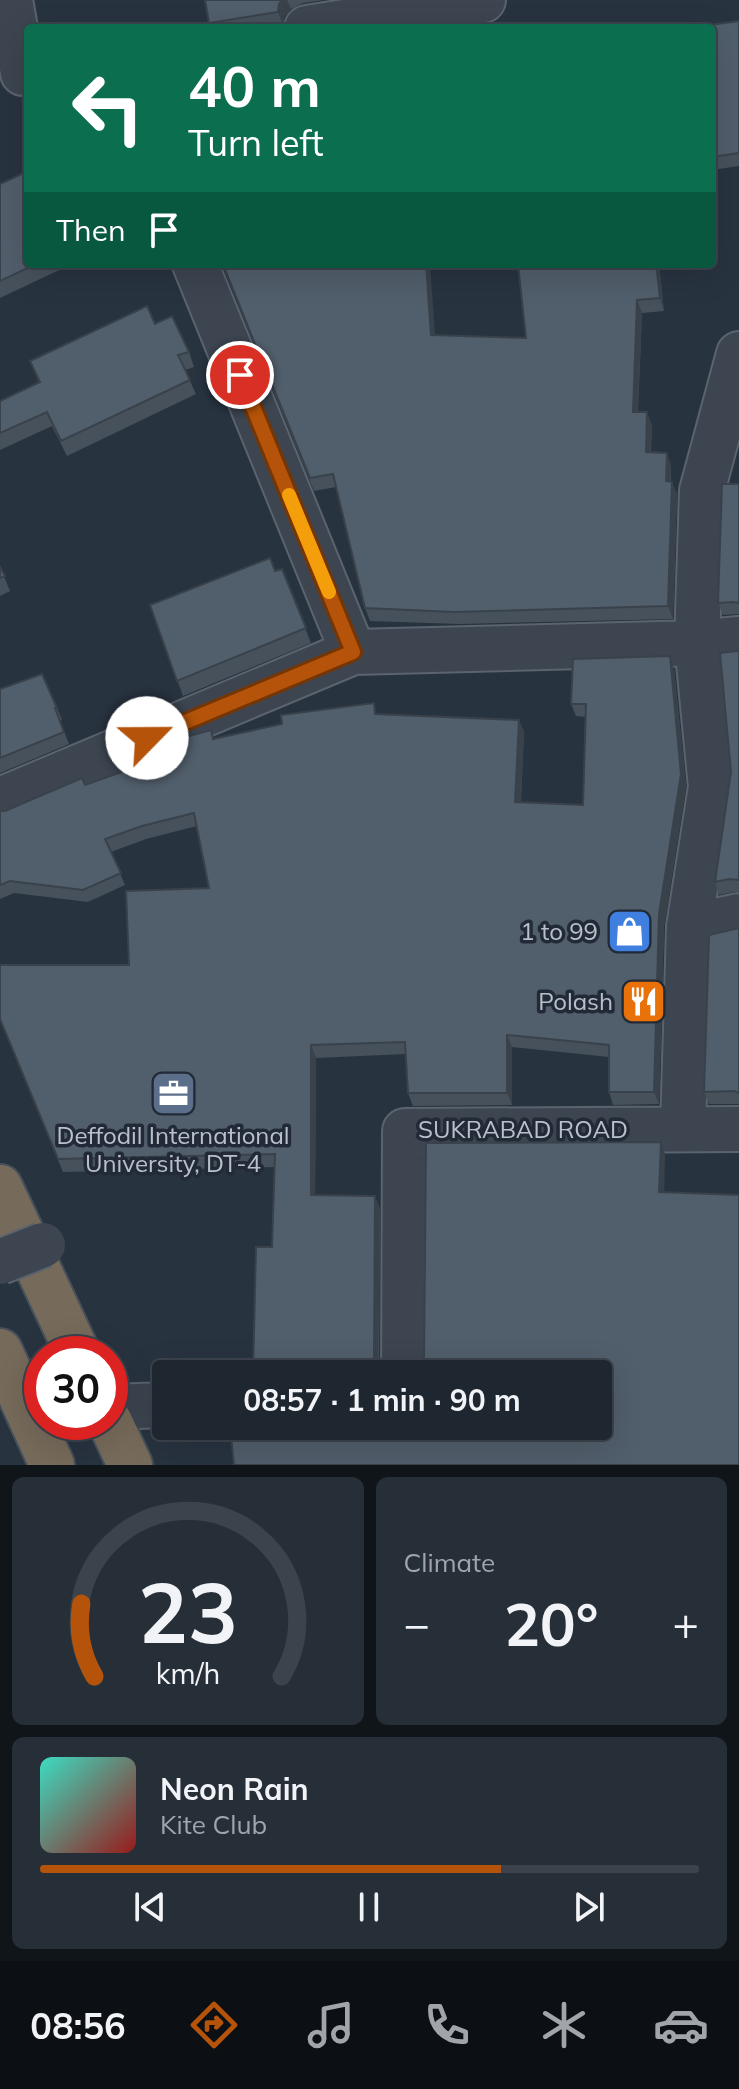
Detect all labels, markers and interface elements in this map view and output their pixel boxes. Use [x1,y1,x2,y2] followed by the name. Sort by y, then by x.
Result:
[188,51,321,121] text: 40 m
[56,56,160,160] icon: left
[188,120,324,165] text: Turn left
[142,208,186,252] icon: arrive
[56,211,126,249] text: Then
[206,341,274,409] pin
[218,353,262,397] icon: arrive
[105,696,189,780] position arrow
[605,908,653,956] shop icon: 1 to 99
[520,916,598,946] place label: 1 to 99
[620,978,668,1026] restaurant icon: Polash
[538,986,613,1016] place label: Polash
[149,1070,197,1118] office icon: Deffodil International University, DT-4
[418,1114,628,1144] street label: SUKRABAD ROAD
[56,1120,290,1178] place label: Deffodil International University, DT-4
[24,1336,128,1440] speed limit sign: 30
[243,1381,521,1419] text: 08:57 · 1 min · 90 m
[404,1546,495,1579] text: Climate
[138,1559,238,1664] text: 23
[504,1586,599,1661] text: 20°
[404,1596,430,1651] text: −
[673,1596,699,1651] text: +
[155,1655,220,1691] text: km/h
[160,1770,309,1808] text: Neon Rain
[160,1808,267,1841] text: Kite Club
[128,1885,172,1929] icon: previous
[347,1885,391,1929] icon: pause
[567,1885,611,1929] icon: next
[186,1997,242,2053] icon: directions
[303,1997,359,2053] icon: music
[419,1997,475,2053] icon: phone
[536,1997,592,2053] icon: climate
[653,1997,709,2053] icon: car
[30,2003,126,2048] text: 08:56

